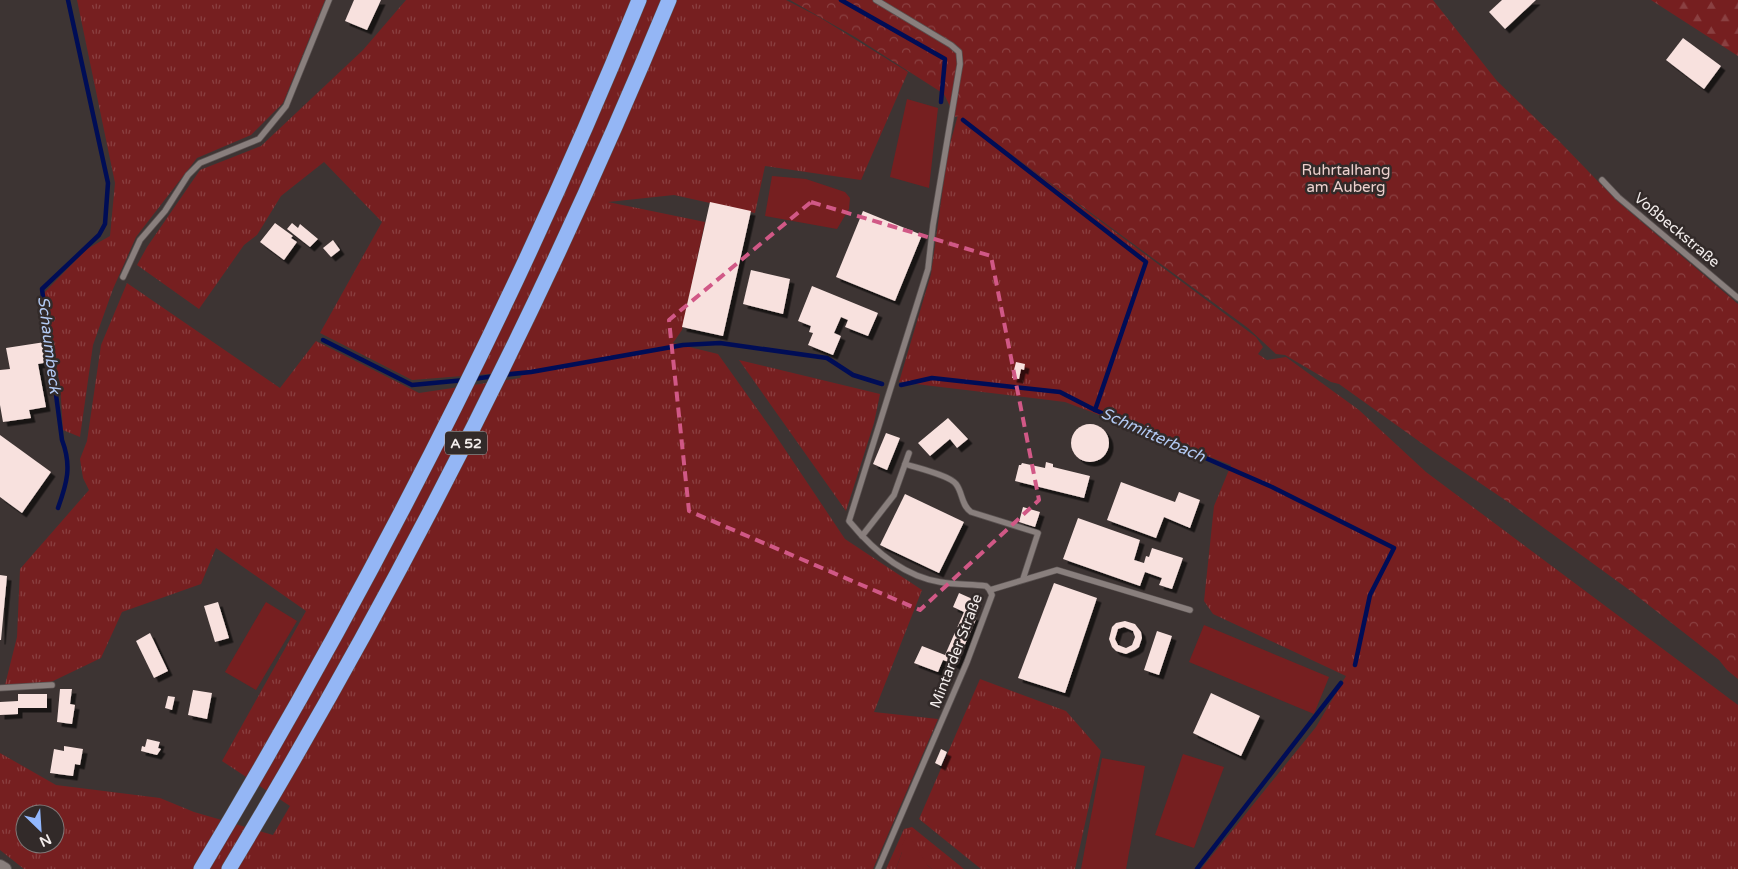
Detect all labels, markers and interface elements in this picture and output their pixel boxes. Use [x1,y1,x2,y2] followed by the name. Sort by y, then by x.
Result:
[1302,161,1390,196] park label: Ruhrtalhang am Auberg
[1630,189,1724,271] street label: Voßbeckstraße
[33,295,65,396] water label: Schaumbeck
[1098,403,1209,467] water label: Schmitterbach
[445,432,487,454] road number: A 52
[926,591,986,711] street label: Mintarder Straße
[15,804,65,854] north arrow
[37,830,54,850] text: N

